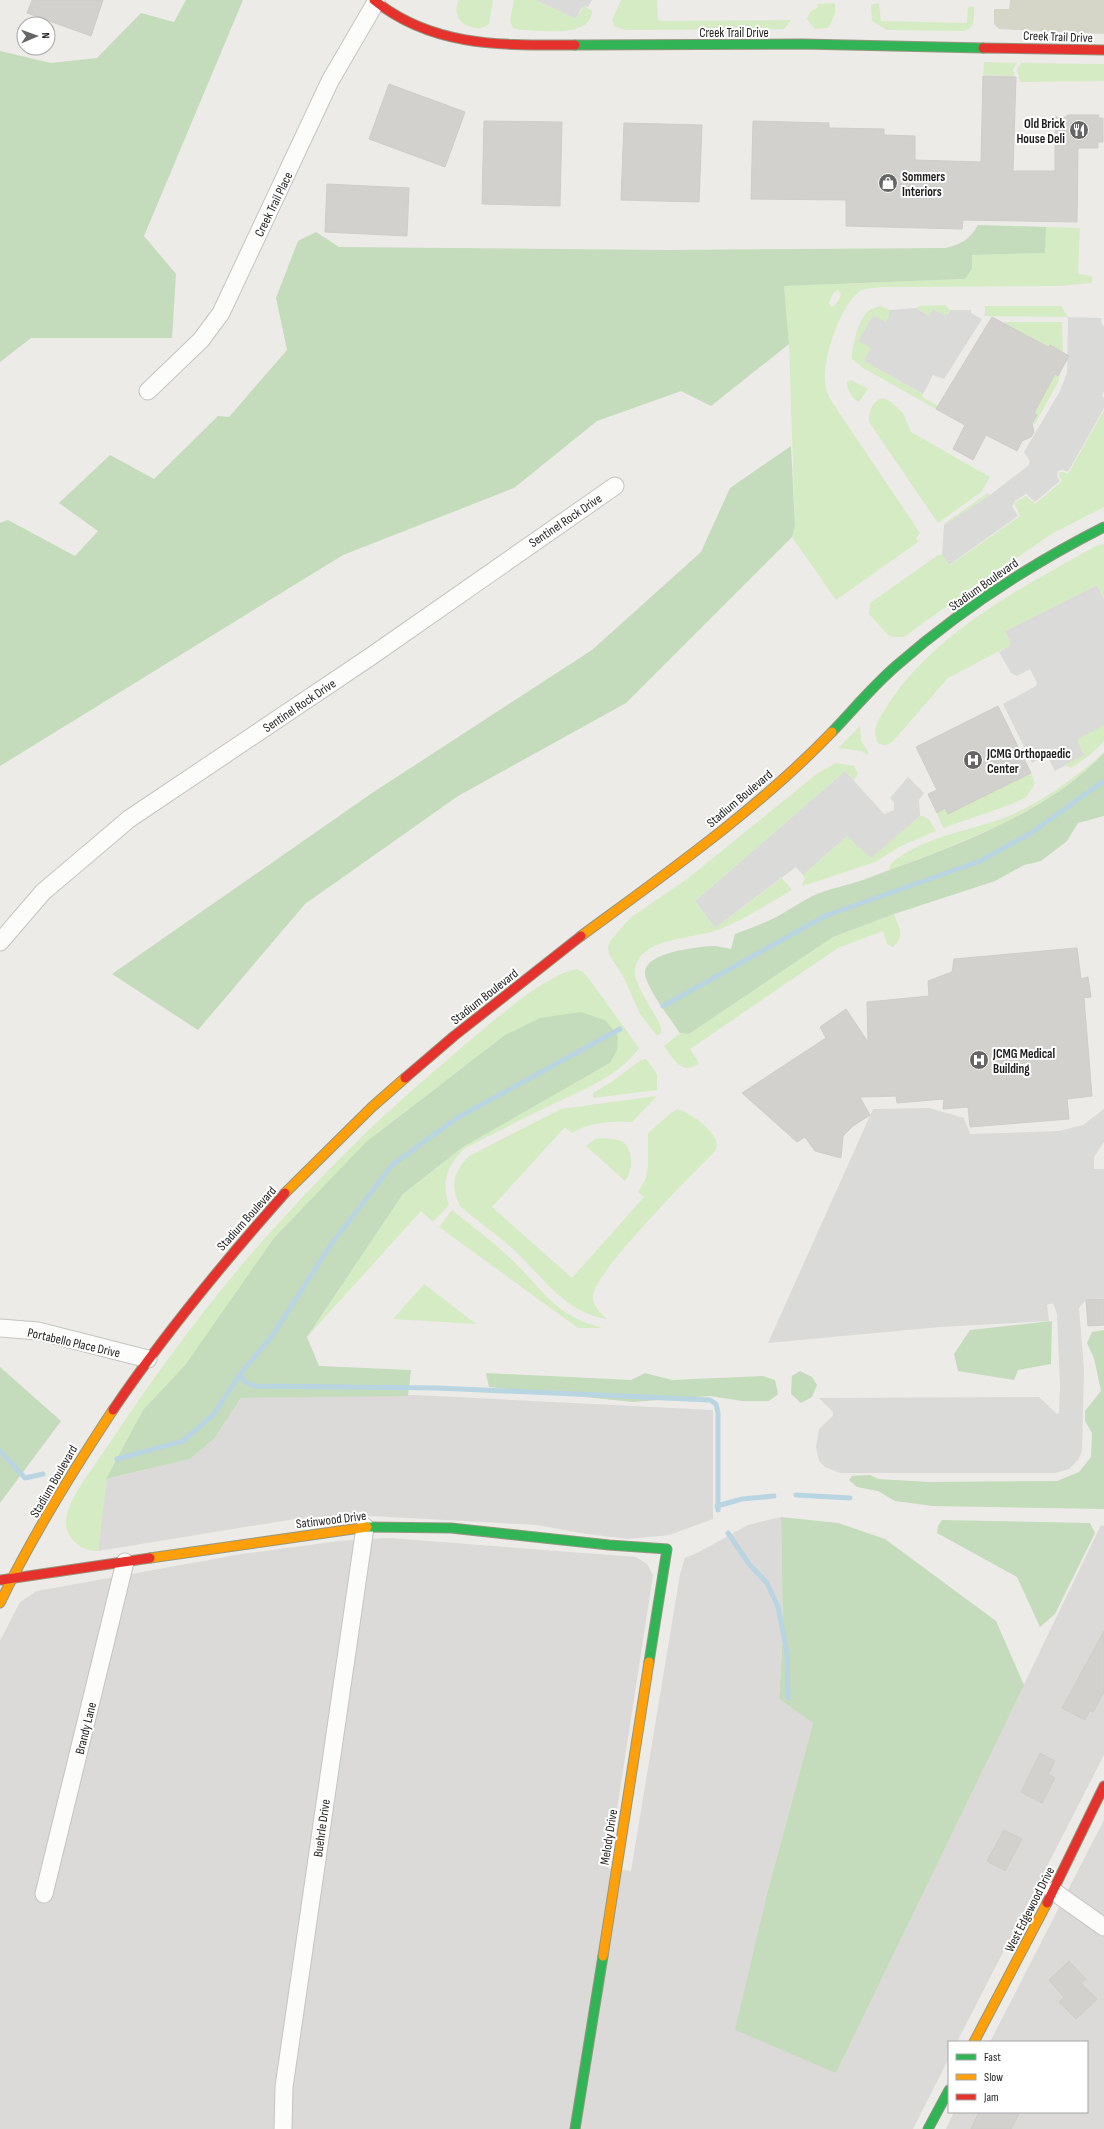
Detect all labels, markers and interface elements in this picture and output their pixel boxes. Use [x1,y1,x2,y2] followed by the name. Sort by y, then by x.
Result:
[16,16,56,56] north arrow
[699,25,769,41] street label: Creek Trail Drive
[1023,28,1093,46] street label: Creek Trail Drive
[39,33,52,39] text: N
[1016,116,1066,147] place label: Old Brick House Deli
[1068,119,1090,141] restaurant icon: Old Brick House Deli
[251,169,296,240] street label: Creek Trail Place
[902,169,945,200] place label: Sommers Interiors
[877,172,899,194] shop icon: Sommers Interiors
[526,491,605,551] street label: Sentinel Rock Drive
[946,555,1021,615] street label: Stadium Boulevard
[260,676,339,736] street label: Sentinel Rock Drive
[986,746,1071,777] place label: JCMG Orthopaedic Center
[962,749,984,771] hospital icon: JCMG Orthopaedic Center
[703,767,776,831] street label: Stadium Boulevard
[448,966,521,1028] street label: Stadium Boulevard
[992,1046,1055,1077] place label: JCMG Medical Building
[968,1049,990,1071] hospital icon: JCMG Medical Building
[214,1183,280,1254] street label: Stadium Boulevard
[26,1325,122,1361] street label: Portabello Place Drive
[27,1442,81,1521] street label: Stadium Boulevard
[295,1508,367,1532] street label: Satinwood Drive
[72,1701,100,1756] street label: Brandy Lane
[310,1798,334,1858] street label: Buehrle Drive
[597,1808,621,1866] street label: Melody Drive
[1002,1864,1058,1955] street label: West Edgewood Drive
[948,2041,1088,2113] legend
[984,2050,1001,2065] text: Fast
[984,2070,1003,2085] text: Slow
[983,2090,999,2105] text: Jam

